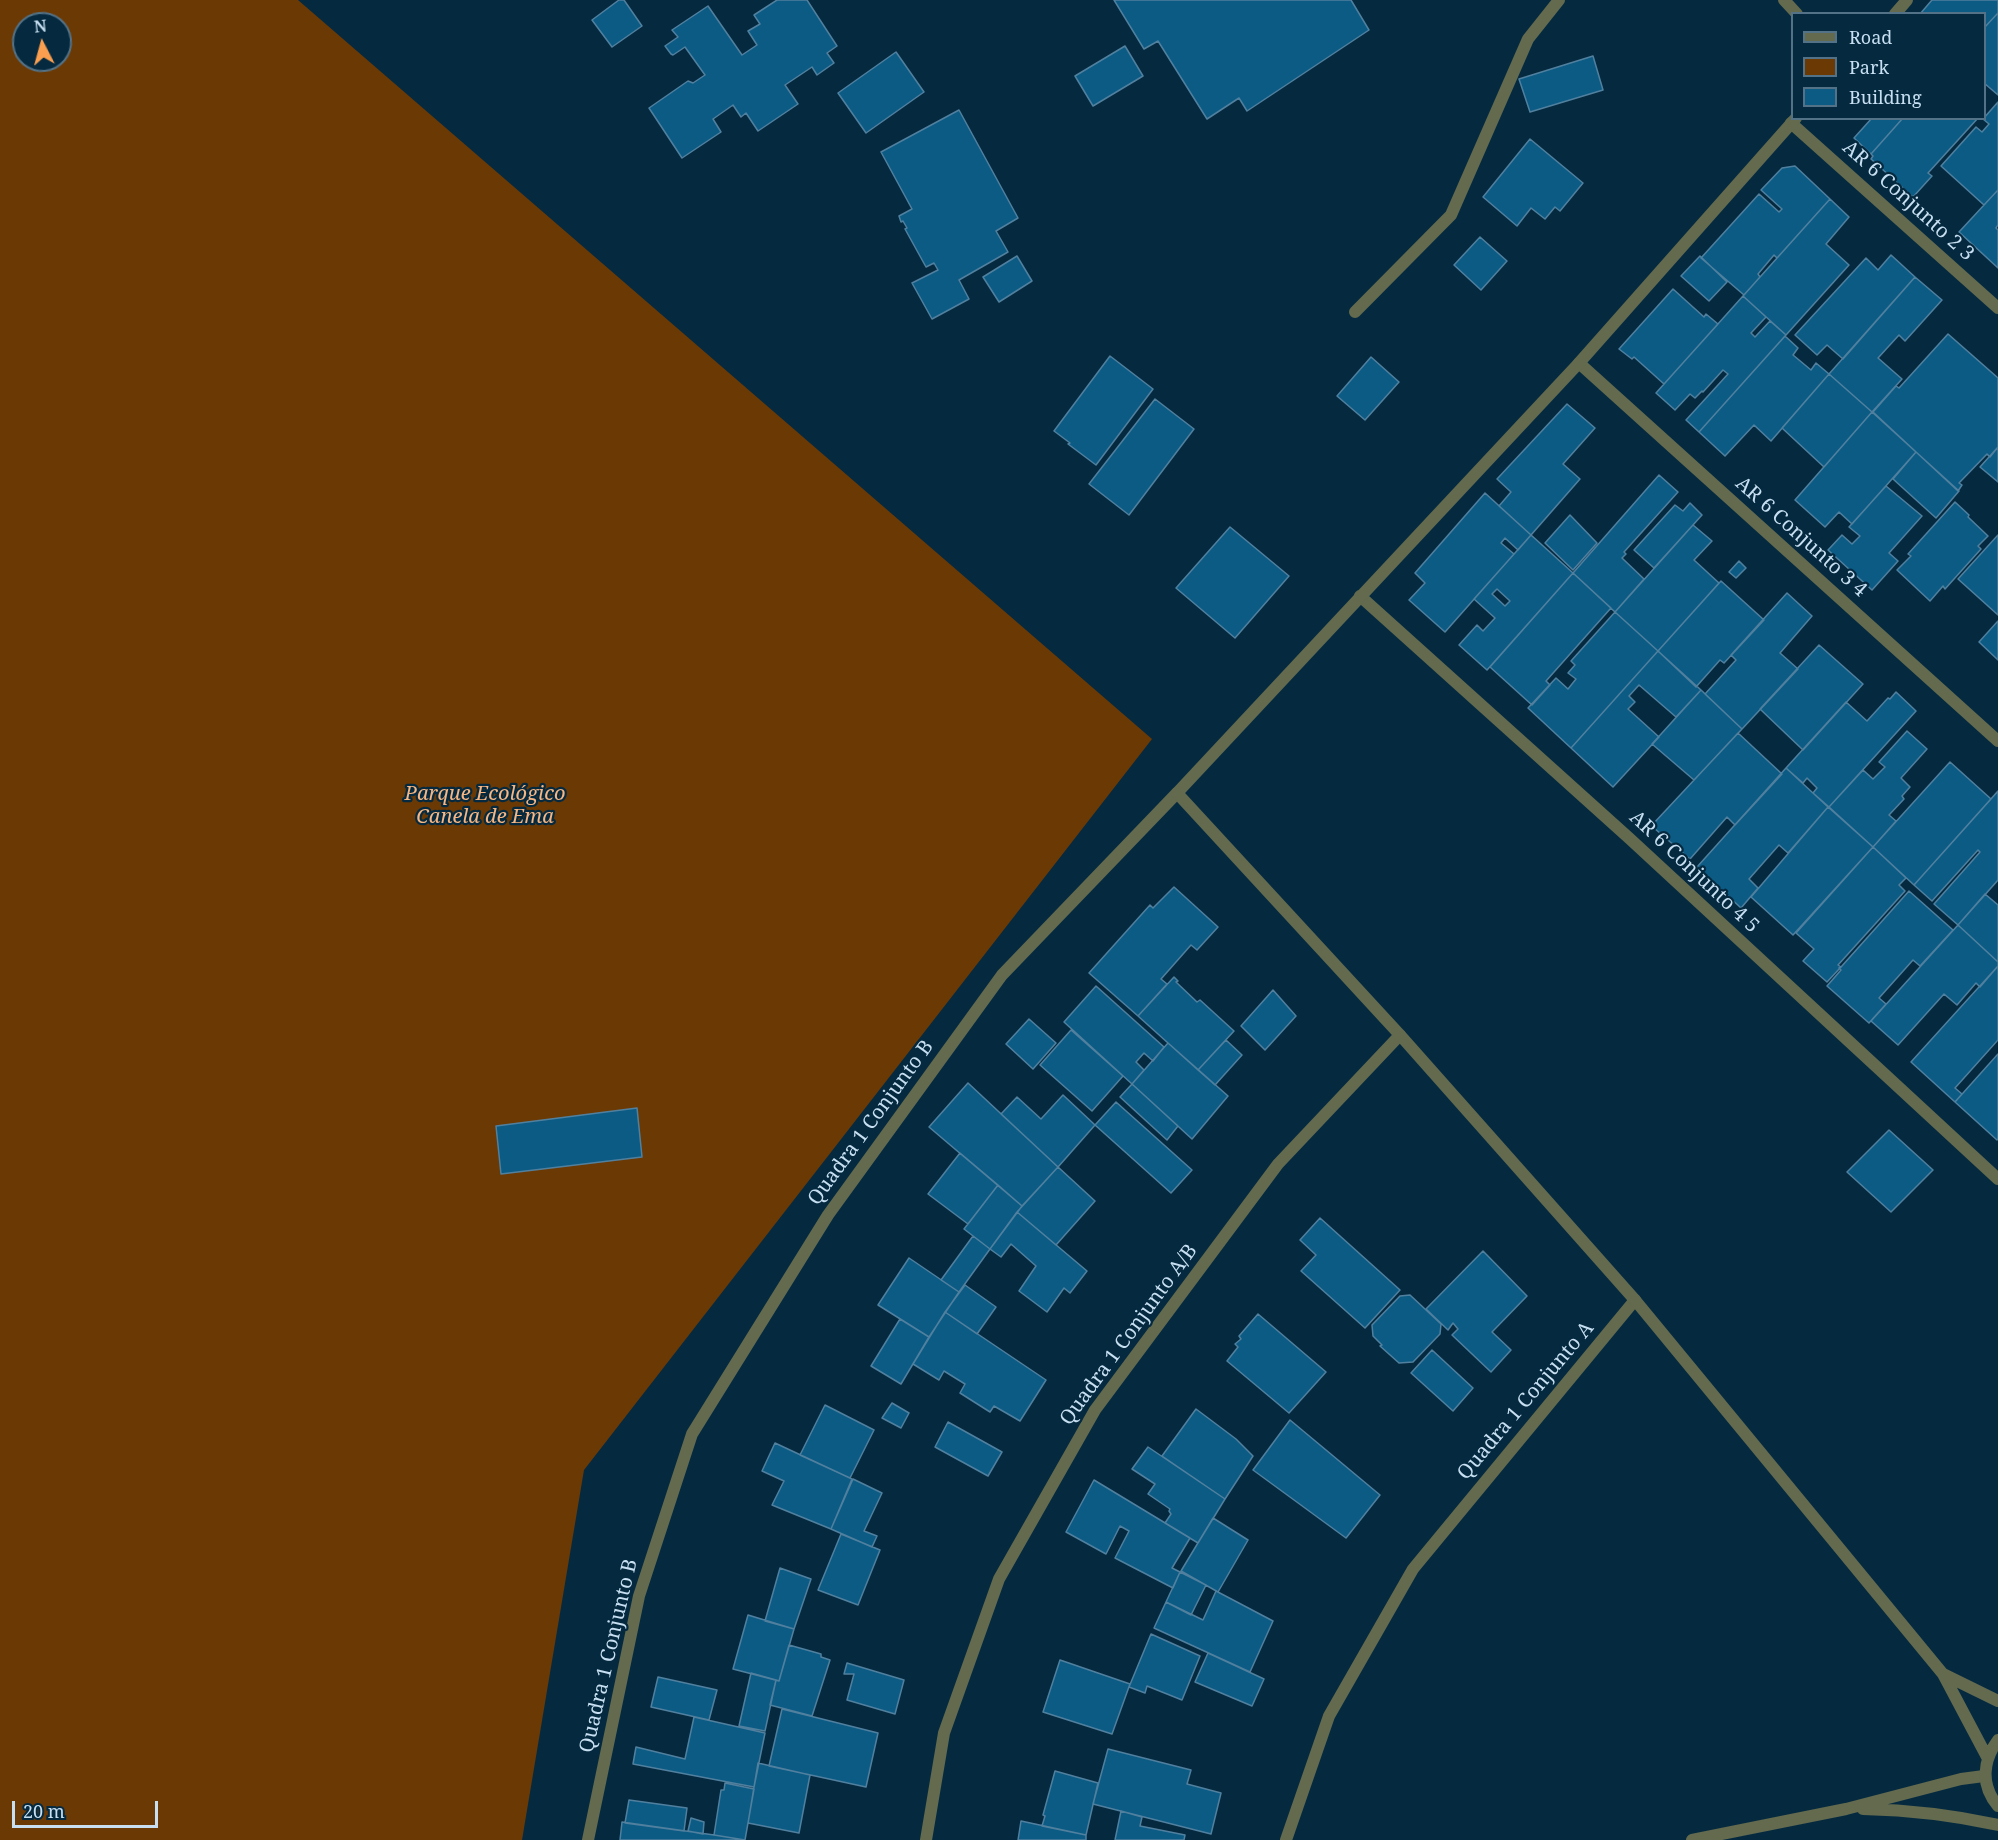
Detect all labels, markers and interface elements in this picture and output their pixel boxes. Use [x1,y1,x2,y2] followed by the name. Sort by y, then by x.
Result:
[12,12,72,72] north arrow
[1791,12,1986,120] legend
[33,14,48,38] text: N
[1849,25,1892,49] text: Road
[1849,55,1889,79] text: Park
[1849,85,1922,109] text: Building
[1837,136,1979,266] street label: AR 6 Conjunto 2 3
[1730,472,1872,602] street label: AR 6 Conjunto 3 4
[405,782,565,829] park label: Parque Ecológico Canela de Ema
[1624,806,1764,938] street label: AR 6 Conjunto 4 5
[803,1036,939,1210] street label: Quadra 1 Conjunto B
[1055,1240,1203,1430] street label: Quadra 1 Conjunto A/B
[1453,1317,1599,1485] street label: Quadra 1 Conjunto A
[575,1557,643,1755] street label: Quadra 1 Conjunto B
[15,1789,160,1827] scale bar
[23,1799,65,1823] text: 20 m

